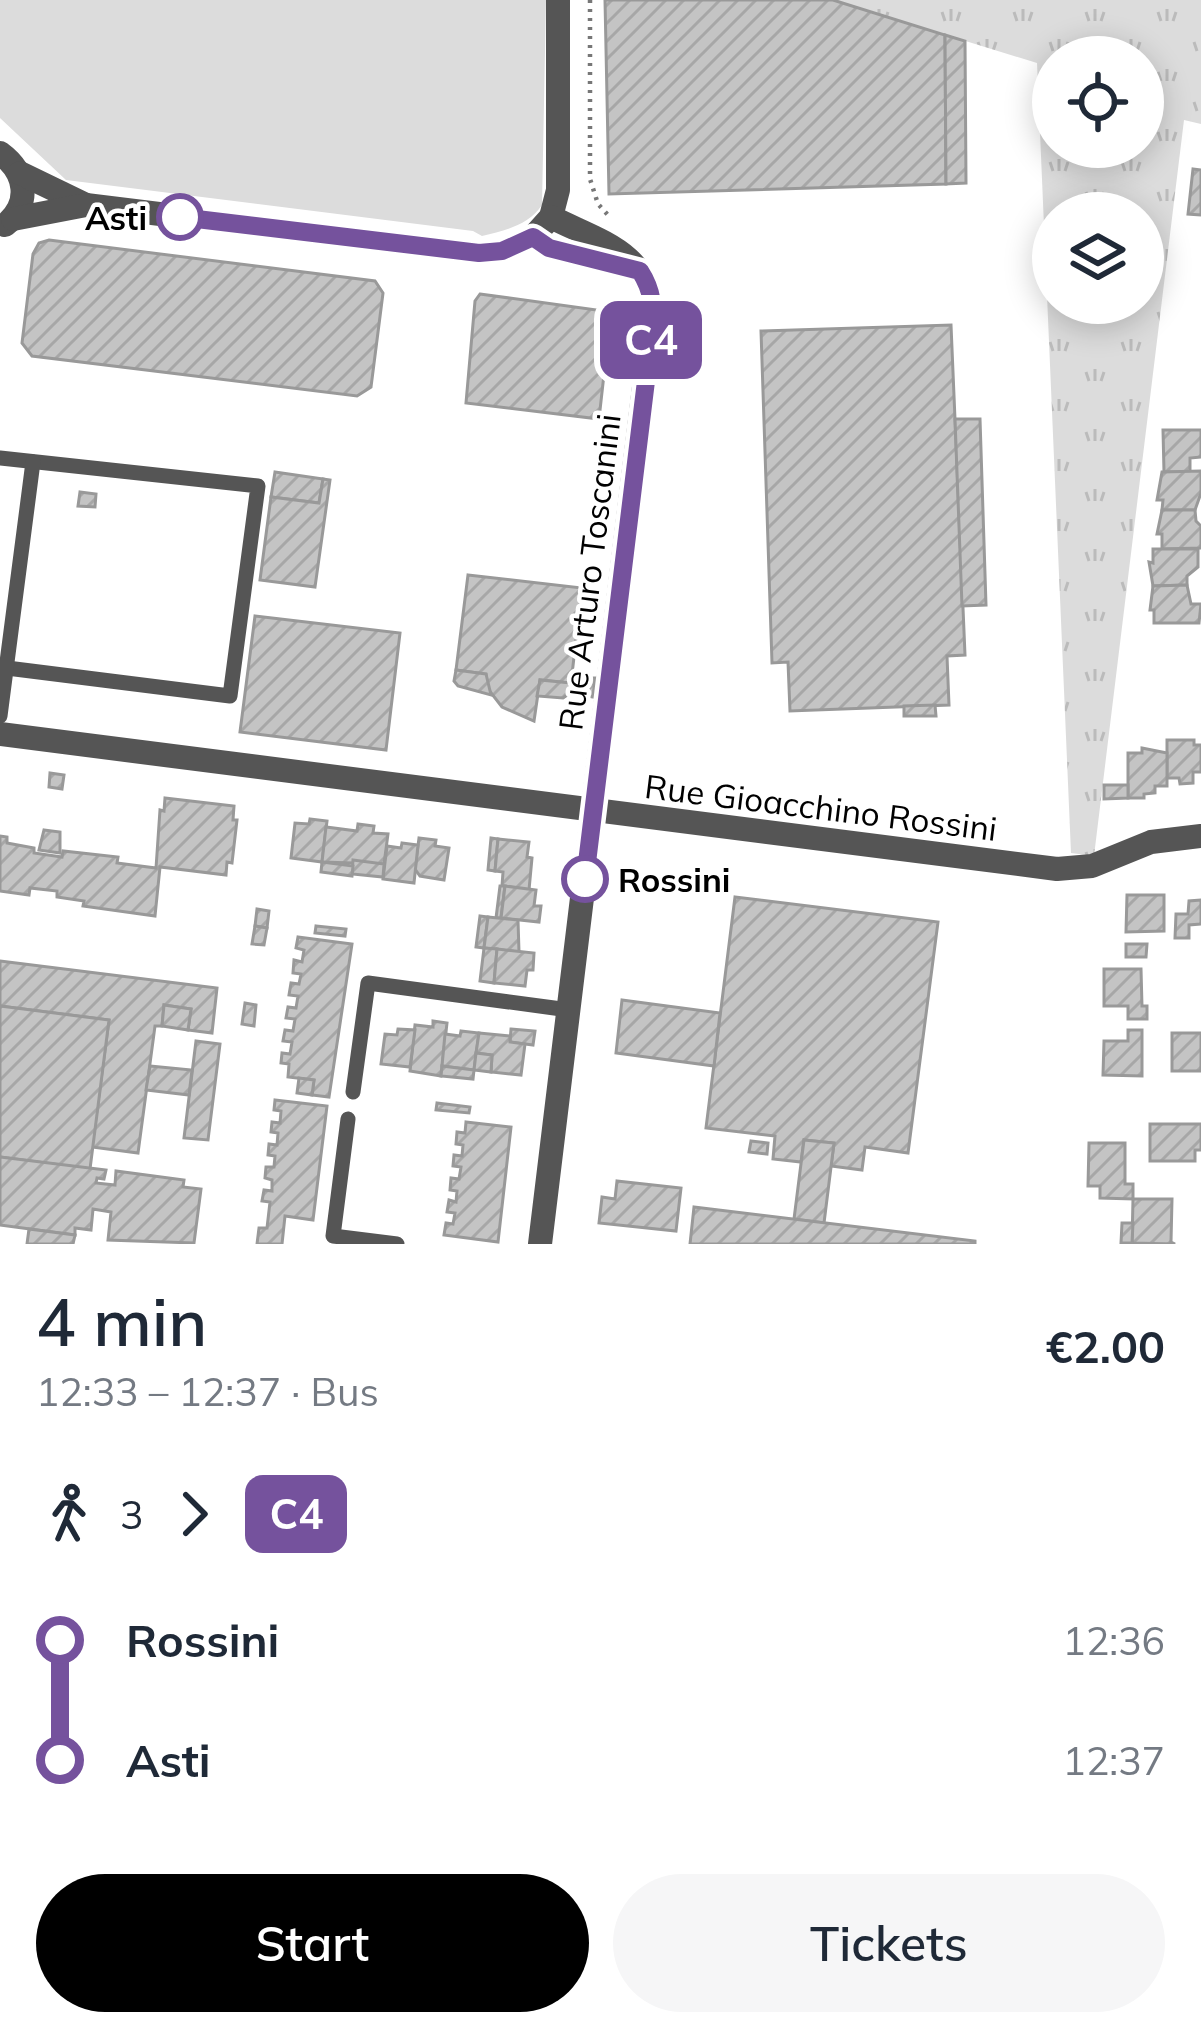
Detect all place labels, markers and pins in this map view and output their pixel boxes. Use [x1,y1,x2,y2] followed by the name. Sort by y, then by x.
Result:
[158,195,202,239] marker: Asti
[85,197,147,238] place label: Asti
[563,857,607,901] marker: Rossini
[618,859,730,900] place label: Rossini

